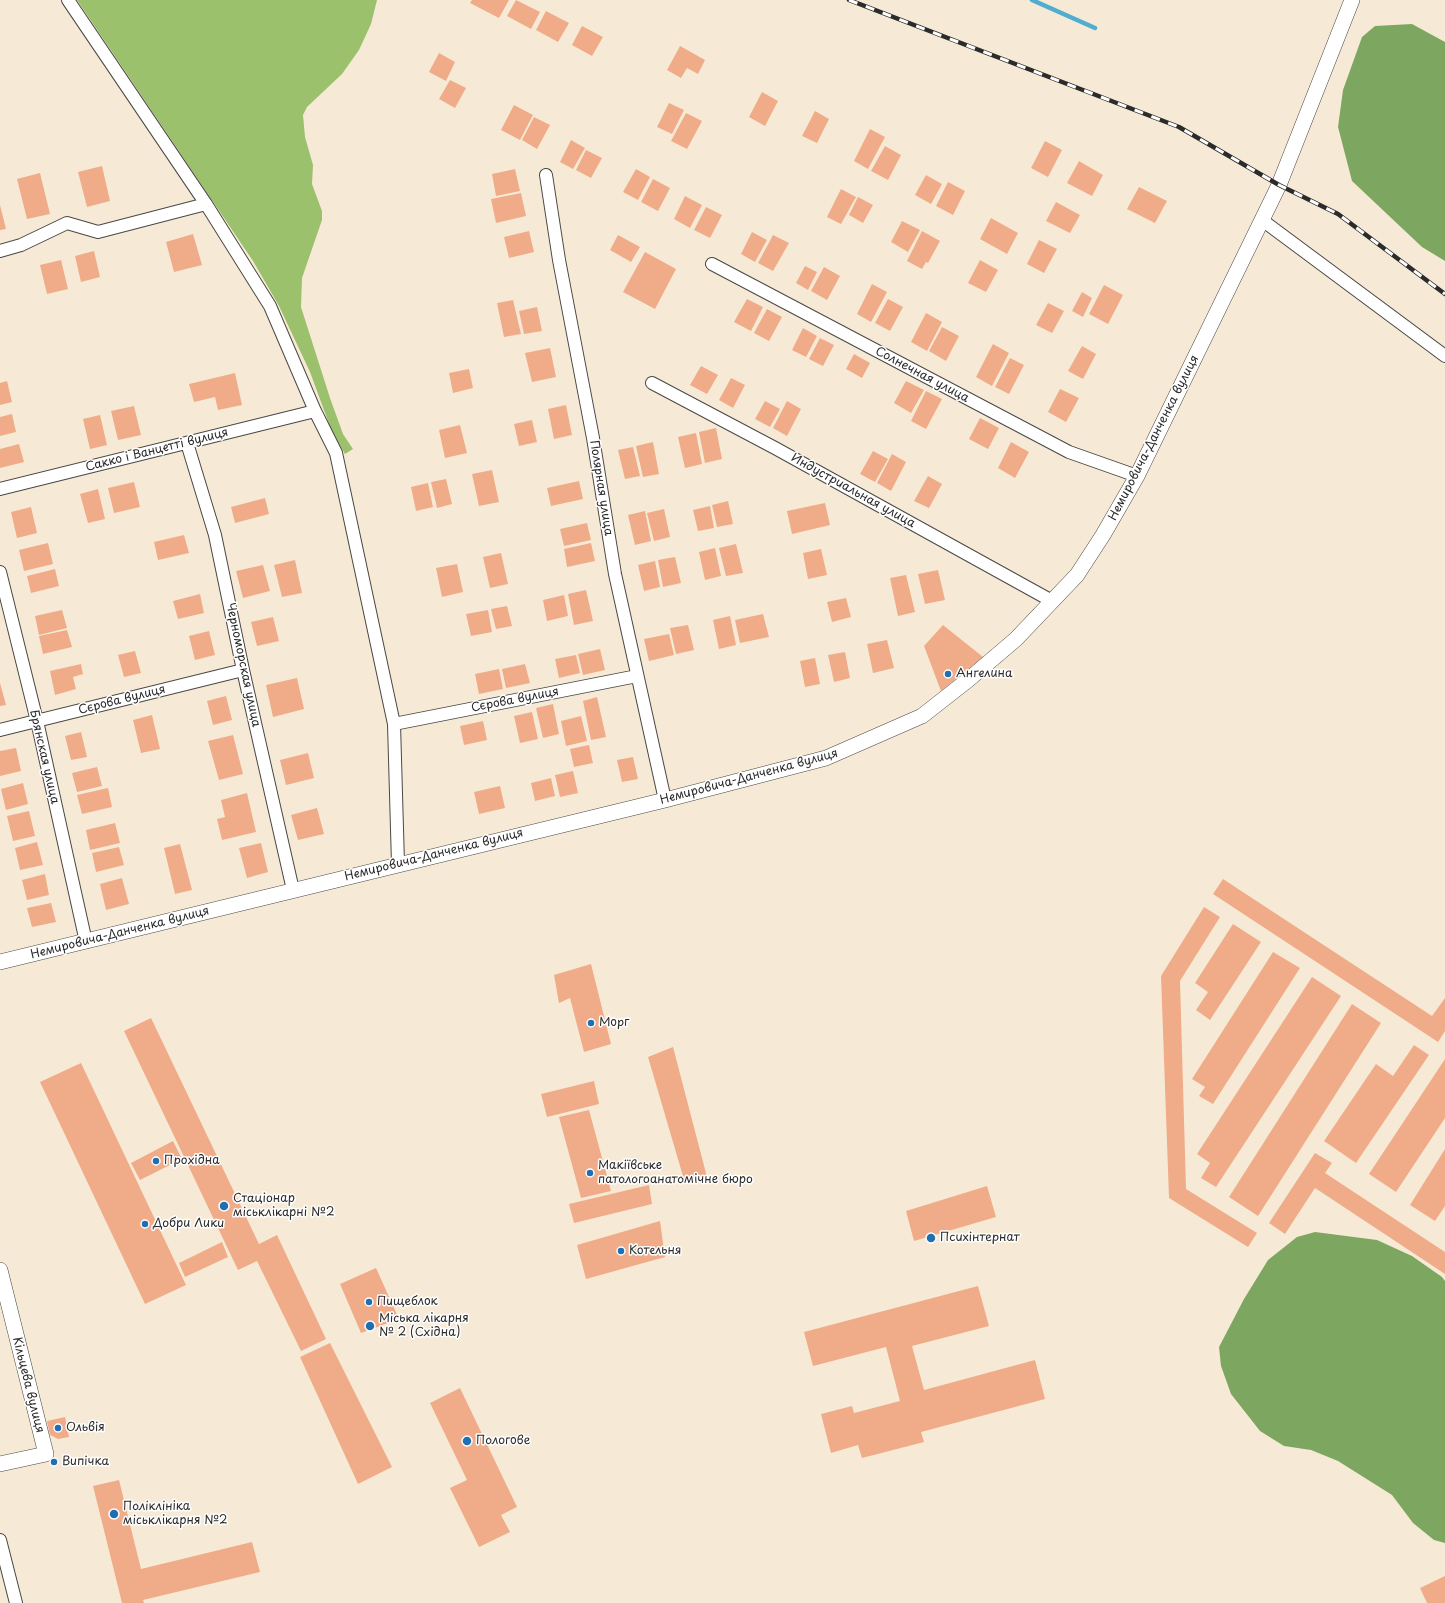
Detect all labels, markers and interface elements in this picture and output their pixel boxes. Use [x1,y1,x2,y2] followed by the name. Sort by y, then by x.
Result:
[873,344,971,406] street label: Солнечная улица
[1106,353,1202,523] street label: Немировича-Данченка вулиця
[84,425,230,475] street label: Сакко і Ванцетті вулиця
[586,439,616,537] street label: Полярная улица
[788,451,918,531] street label: Индустриальная улица
[223,602,263,728] street label: Черноморская улица
[956,667,1013,681] place label: Ангелина
[943,669,953,679] marker: Ангелина
[77,682,167,718] street label: Сєрова вулиця
[470,684,560,716] street label: Сєрова вулиця
[26,709,62,805] street label: Брянская улица
[658,746,840,808] street label: Немировича-Данченка вулиця
[343,826,525,884] street label: Немировича-Данченка вулиця
[29,904,211,962] street label: Немировича-Данченка вулиця
[599,1016,629,1030] place label: Морг
[586,1018,596,1028] marker: Морг
[164,1154,220,1168] place label: Прохідна
[151,1156,161,1166] marker: Прохідна
[598,1159,753,1187] place label: Макіївське патологоанатомічне бюро
[585,1168,595,1178] marker: Макіївське патологоанатомічне бюро
[233,1192,334,1220] place label: Стаціонар міськлікарні №2
[218,1200,230,1212] marker: Стаціонар міськлікарні №2
[153,1217,224,1231] place label: Добри Лики
[140,1219,150,1229] marker: Добри Лики
[940,1231,1020,1245] place label: Психінтернат
[925,1232,937,1244] marker: Психінтернат
[629,1244,681,1258] place label: Котельня
[616,1246,626,1256] marker: Котельня
[377,1295,438,1309] place label: Пищеблок
[364,1297,374,1307] marker: Пищеблок
[379,1312,469,1340] place label: Міська лікарня № 2 (Східна)
[364,1320,376,1332] marker: Міська лікарня № 2 (Східна)
[9,1336,47,1434] street label: Кільцева вулиця
[66,1421,105,1435] place label: Ольвія
[53,1423,63,1433] marker: Ольвія
[476,1434,530,1448] place label: Пологове
[461,1435,473,1447] marker: Пологове
[62,1455,109,1469] place label: Випічка
[49,1457,59,1467] marker: Випічка
[123,1500,228,1528] place label: Поліклініка міськлікарня №2
[108,1508,120,1520] marker: Поліклініка міськлікарня №2

